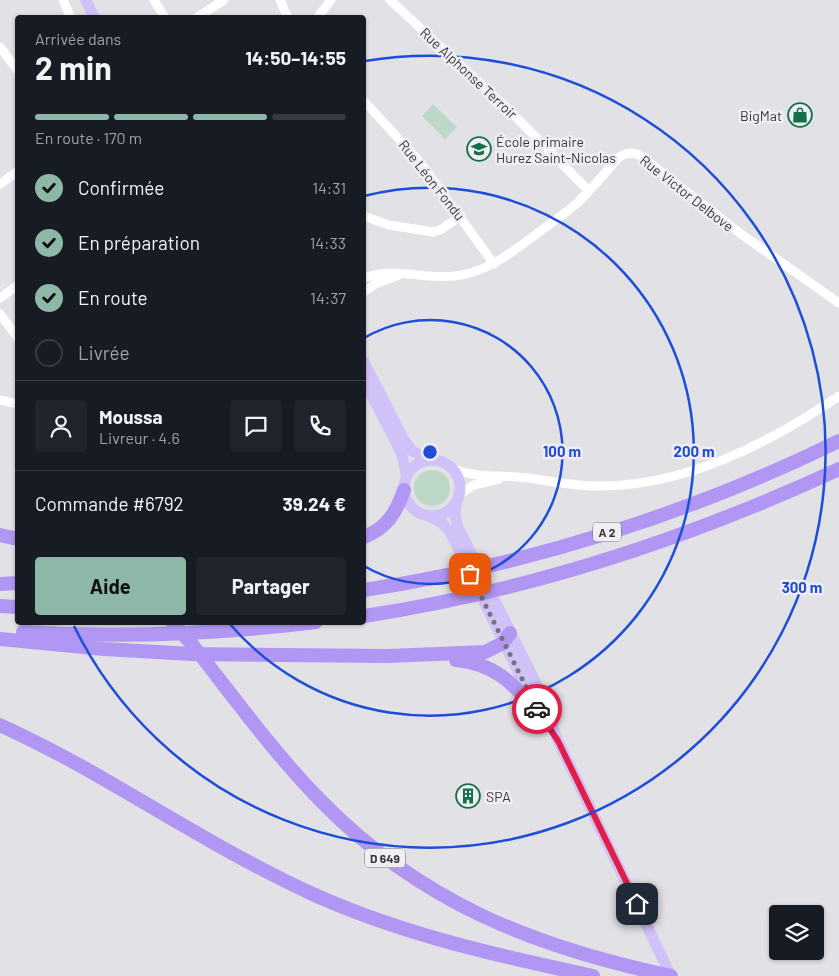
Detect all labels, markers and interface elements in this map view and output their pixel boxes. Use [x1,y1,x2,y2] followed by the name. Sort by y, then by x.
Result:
[417,24,521,122] street label: Rue Alphonse Terroir
[35,29,121,48] text: Arrivée dans
[245,46,346,69] text: 14:50–14:55
[35,48,112,86] text: 2 min
[787,102,813,128] shop icon: BigMat
[740,107,782,124] place label: BigMat
[35,128,142,147] text: En route · 170 m
[496,133,616,166] place label: École primaire Hurez Saint-Nicolas
[395,136,469,224] street label: Rue Léon Fondu
[466,136,492,162] school or university icon: École primaire Hurez Saint-Nicolas
[637,151,737,235] street label: Rue Victor Delbove
[35,174,63,202] icon: check
[78,176,165,199] text: Confirmée
[312,178,346,197] text: 14:31
[35,229,63,257] icon: check
[78,231,200,254] text: En préparation
[310,233,346,252] text: 14:33
[35,284,63,312] icon: check
[78,286,148,309] text: En route
[310,288,346,307] text: 14:37
[78,341,130,364] text: Livrée
[35,400,87,452] button: person
[230,400,282,452] button: chat
[294,400,346,452] button: phone
[99,405,163,428] text: Moussa
[99,428,180,447] text: Livreur · 4.6
[543,442,581,460] text: 100 m
[673,442,715,460] text: 200 m
[421,443,439,461] centre of rings
[35,492,184,515] text: Commande #6792
[283,492,346,515] text: 39.24 €
[593,522,621,542] road number: A 2
[449,553,491,595] pin
[35,557,186,615] button: Aide
[196,557,346,615] button: Partager
[456,560,484,588] icon: bag
[782,578,822,596] text: 300 m
[512,684,562,734] courier
[523,695,551,723] icon: car
[455,783,481,809] building icon: SPA
[486,788,511,805] place label: SPA
[365,848,405,868] road number: D 649
[616,883,658,925] pin
[623,890,651,918] icon: home
[769,905,824,960] map controls
[769,905,824,960] button: layers

